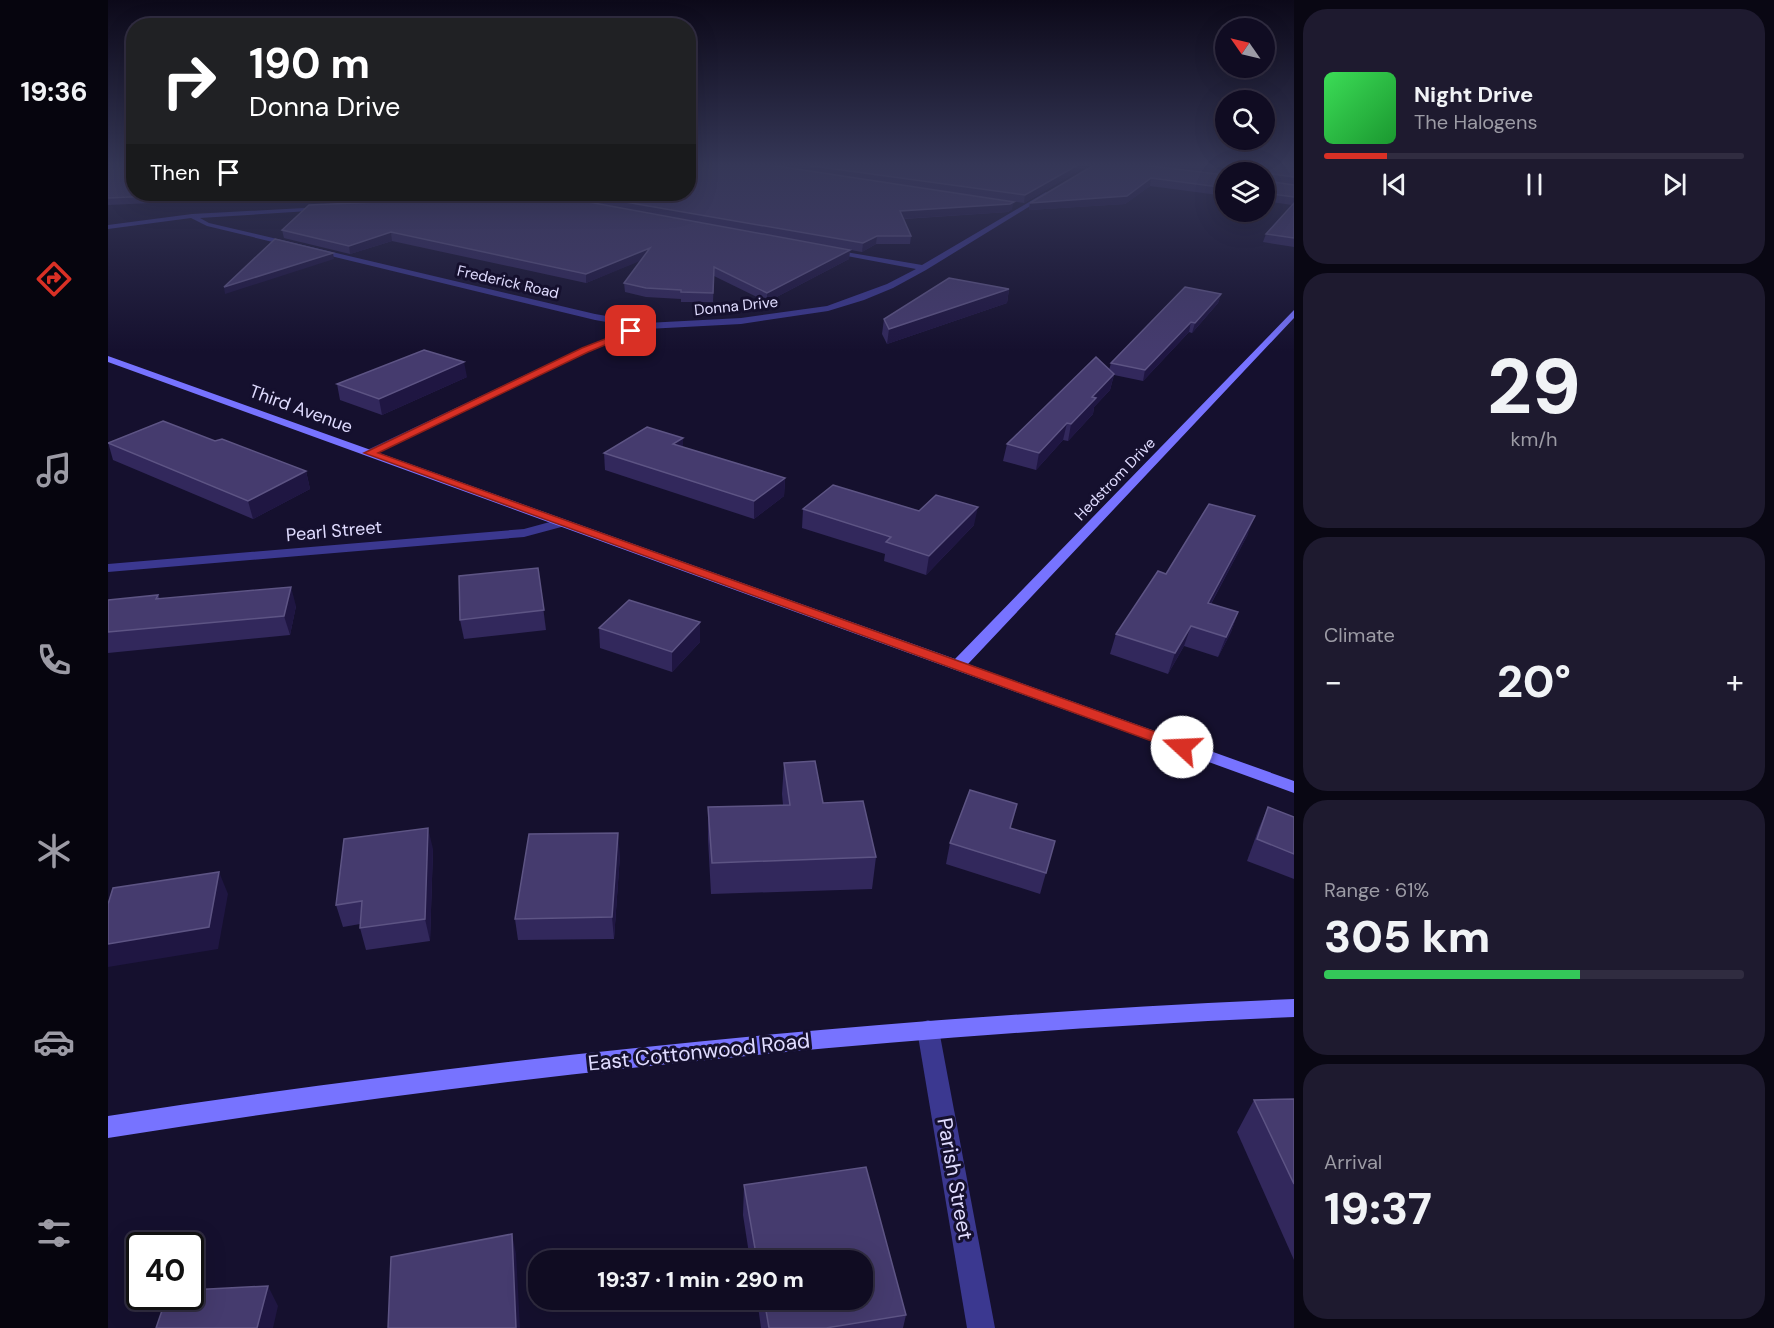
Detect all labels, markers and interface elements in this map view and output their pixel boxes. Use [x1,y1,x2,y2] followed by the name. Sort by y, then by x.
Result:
[1215,18,1275,78] north arrow
[1215,18,1275,222] map controls
[249,36,370,91] text: 190 m
[150,42,228,120] icon: right
[20,74,88,109] text: 19:36
[1414,80,1533,109] text: Night Drive
[249,89,400,124] text: Donna Drive
[1215,90,1275,150] button: search
[1414,109,1537,135] text: The Halogens
[212,156,245,189] icon: arrive
[150,158,200,187] text: Then
[1215,162,1275,222] button: layers
[1378,168,1411,201] icon: previous
[1518,168,1551,201] icon: pause
[1658,168,1691,201] icon: next
[33,258,75,300] icon: directions
[455,261,561,303] street label: Frederick Road
[693,292,779,320] street label: Donna Drive
[605,305,656,356] pin
[614,314,647,347] icon: arrive
[1487,336,1581,437] text: 29
[246,379,356,439] street label: Third Avenue
[1510,426,1558,452] text: km/h
[1070,433,1160,525] street label: Hedstrom Drive
[33,449,75,491] icon: music
[285,515,383,547] street label: Pearl Street
[1324,622,1395,648] text: Climate
[33,639,75,681] icon: phone
[1497,652,1571,711] text: 20°
[1324,660,1342,703] text: −
[1726,660,1744,703] text: +
[1150,715,1214,779] position arrow
[33,830,75,872] icon: climate
[1324,877,1429,903] text: Range · 61%
[1324,907,1490,966] text: 305 km
[33,1021,75,1063] icon: car
[587,1026,811,1078] street label: East Cottonwood Road
[930,1116,980,1242] street label: Parish Street
[1324,1149,1382,1175] text: Arrival
[1324,1179,1432,1238] text: 19:37
[33,1212,75,1254] icon: filters
[126,1232,204,1310] speed limit sign: 40
[597,1265,804,1294] text: 19:37 · 1 min · 290 m

